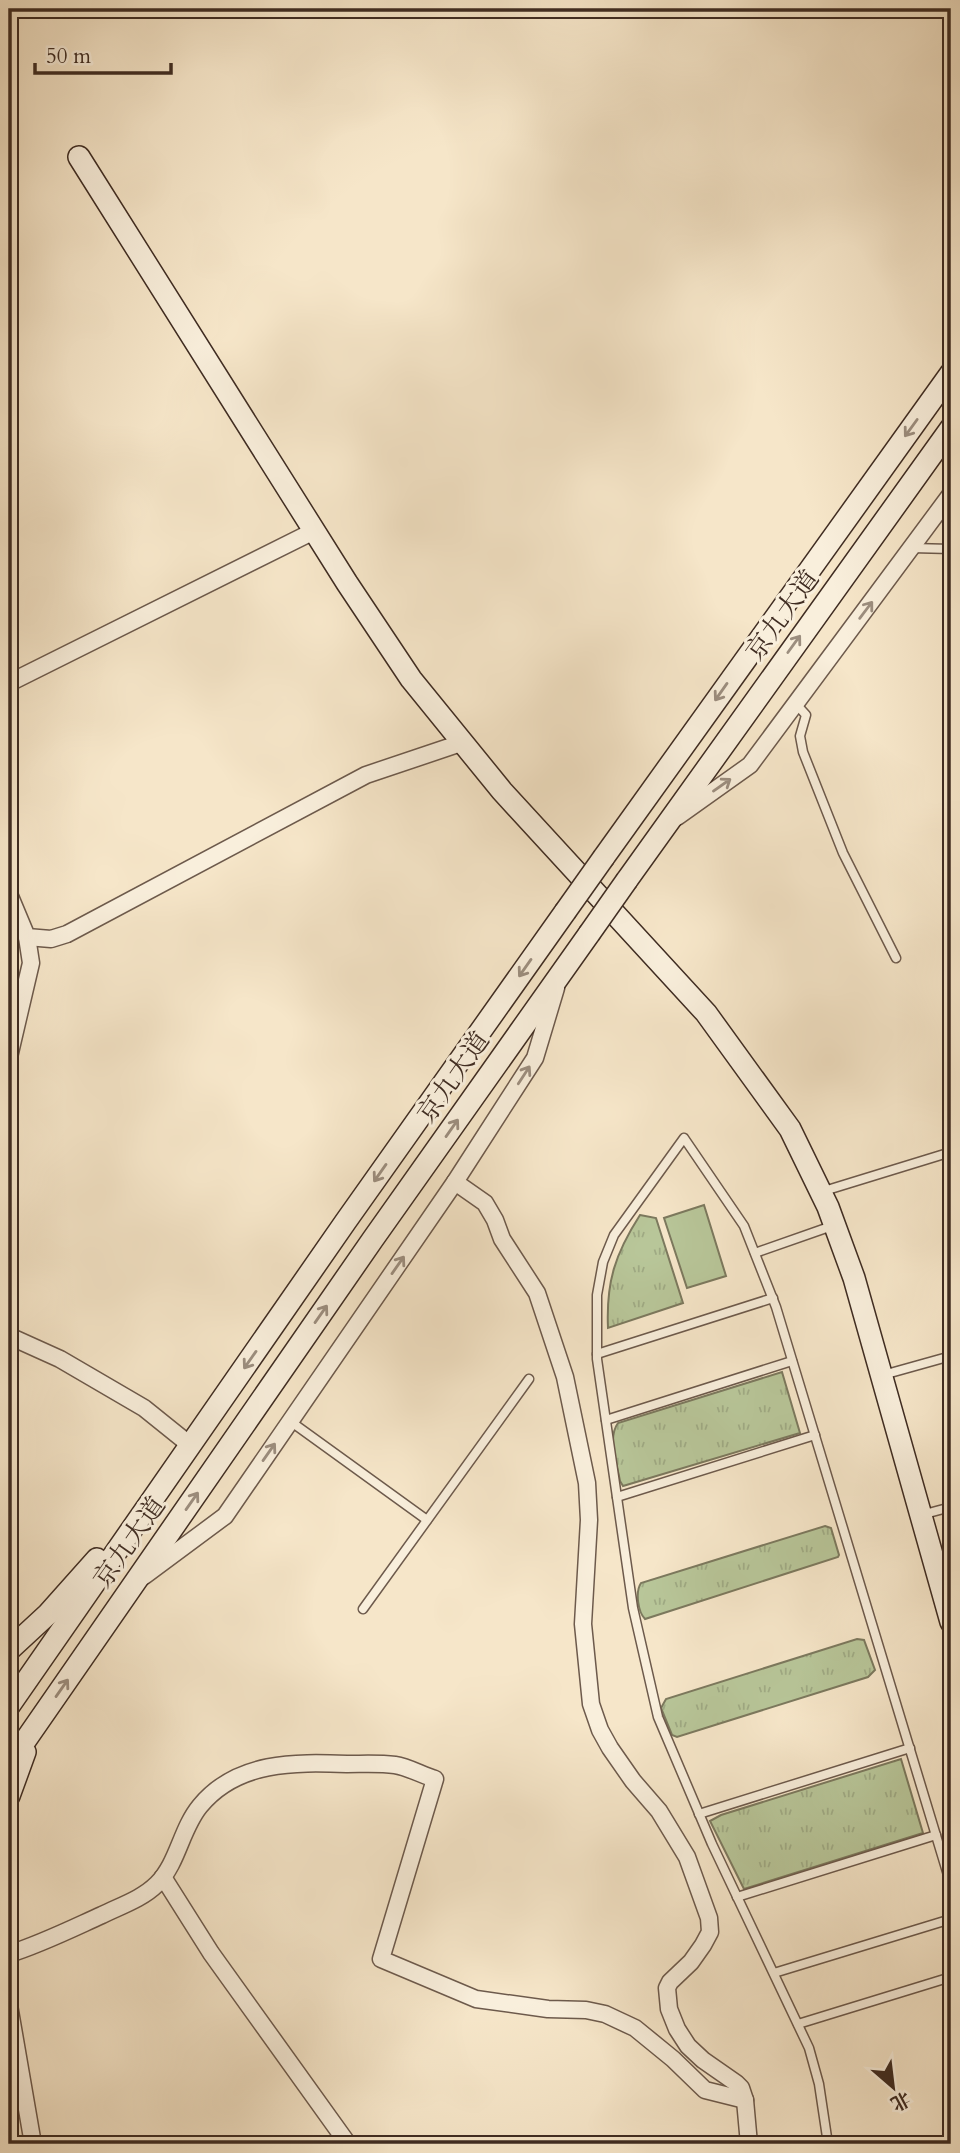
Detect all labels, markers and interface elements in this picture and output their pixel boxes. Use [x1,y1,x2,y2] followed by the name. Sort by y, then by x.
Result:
[35,32,172,76] scale bar
[46,42,91,71] text: 50 m
[904,418,918,437] one-way arrow
[738,563,827,668] street label: 京九大道
[858,601,873,620] one-way arrow
[787,635,802,654] one-way arrow
[713,682,728,701] one-way arrow
[712,778,731,792] one-way arrow
[518,958,532,977] one-way arrow
[409,1025,498,1130] street label: 京九大道
[517,1066,531,1086] one-way arrow
[445,1119,459,1138] one-way arrow
[373,1163,387,1182] one-way arrow
[391,1256,405,1275] one-way arrow
[314,1305,328,1324] one-way arrow
[243,1350,257,1369] one-way arrow
[262,1443,276,1462] one-way arrow
[85,1490,174,1595] street label: 京九大道
[185,1492,199,1511] one-way arrow
[55,1678,69,1698] one-way arrow
[858,2052,928,2122] north arrow
[886,2085,915,2117] text: 北

